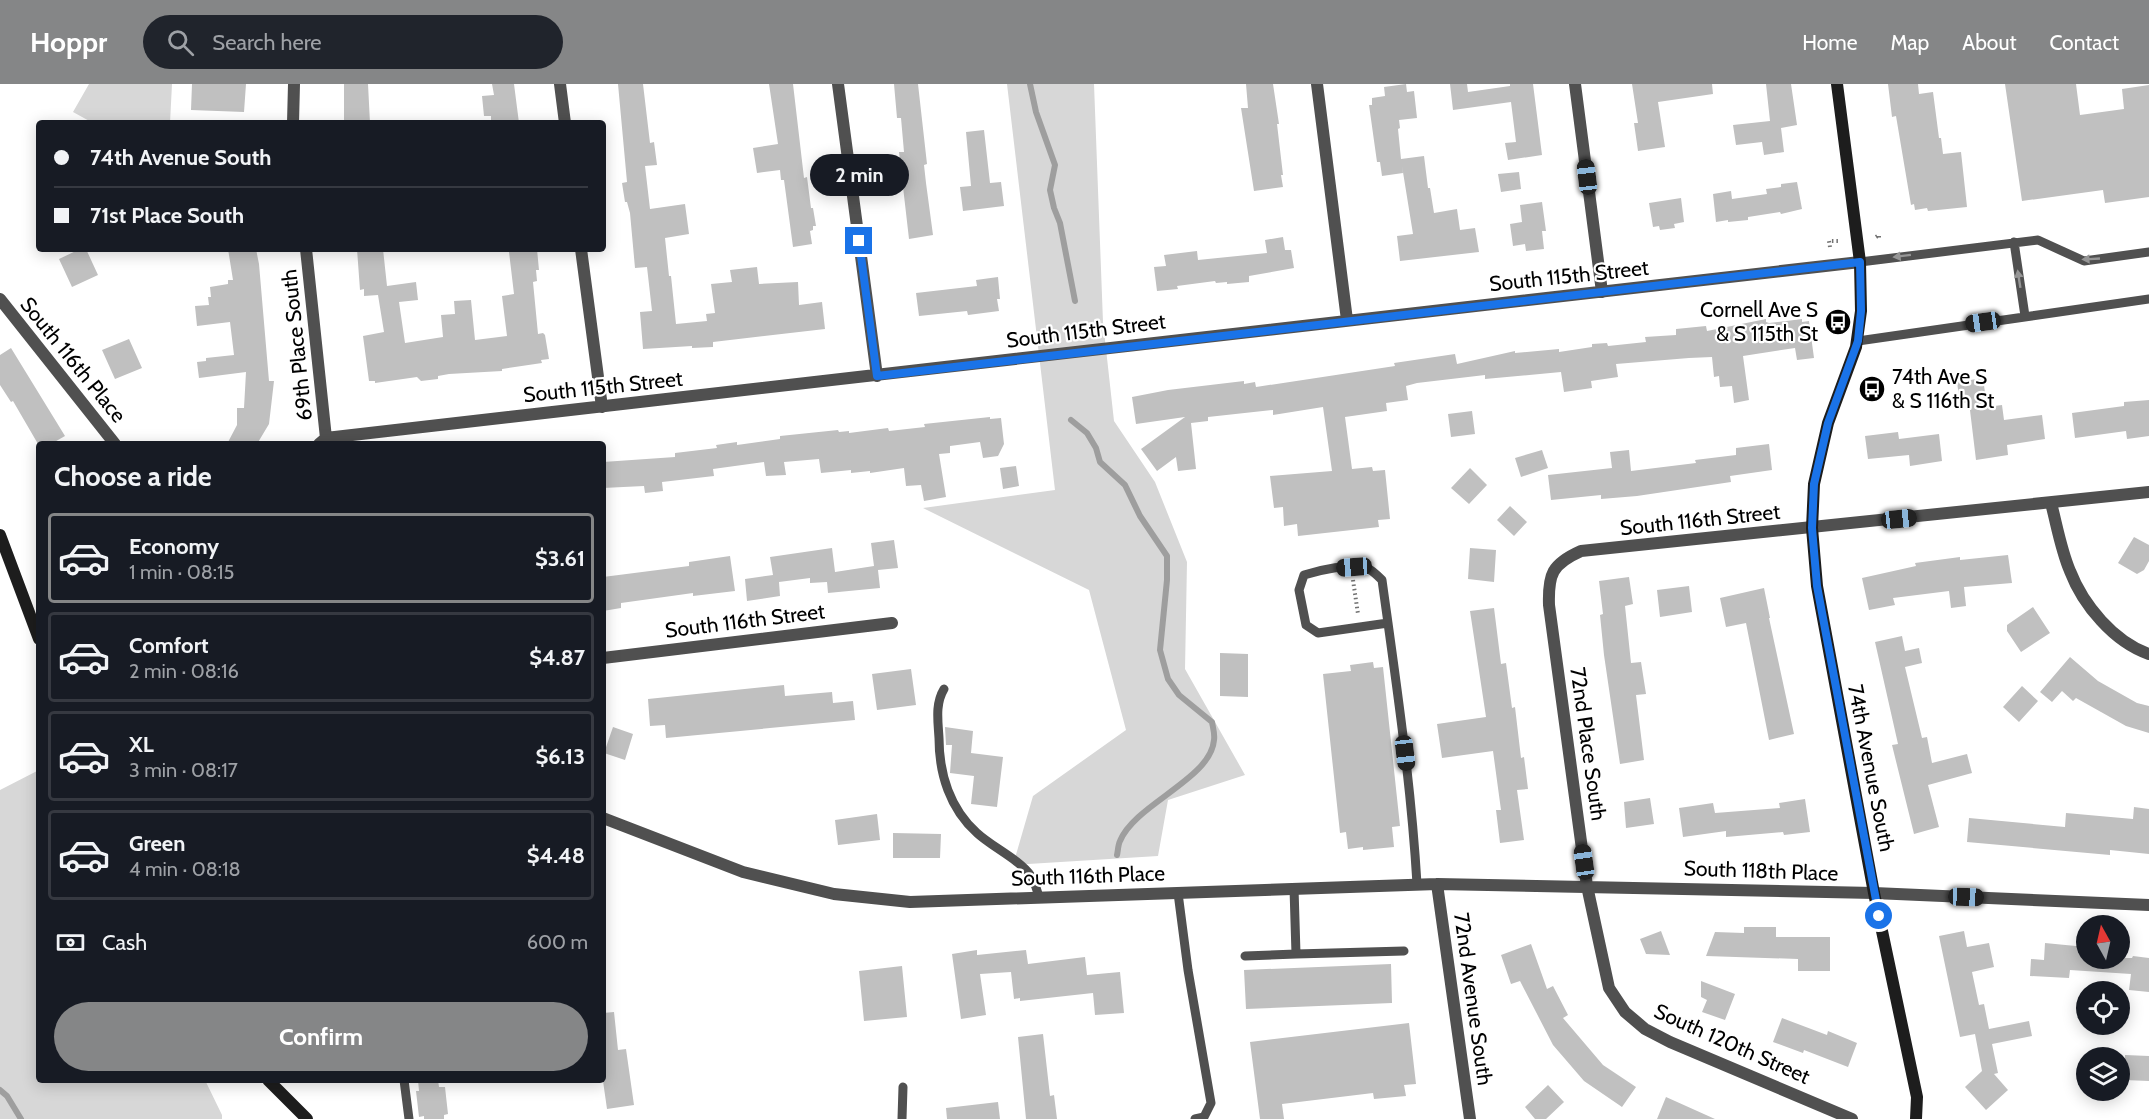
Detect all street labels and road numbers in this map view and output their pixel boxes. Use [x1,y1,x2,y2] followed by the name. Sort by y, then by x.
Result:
[1488,255,1650,296] street label: South 115th Street
[276,268,317,422] street label: 69th Place South
[15,292,132,428] street label: South 116th Place
[1005,308,1167,353] street label: South 115th Street
[522,366,684,407] street label: South 115th Street
[1619,499,1781,540] street label: South 116th Street
[664,598,826,643] street label: South 116th Street
[1565,666,1612,822] street label: 72nd Place South
[1843,682,1900,854] street label: 74th Avenue South
[1683,855,1839,886] street label: South 118th Place
[1011,860,1166,891] street label: South 116th Place
[1449,911,1498,1087] street label: 72nd Avenue South
[1651,998,1814,1089] street label: South 120th Street

